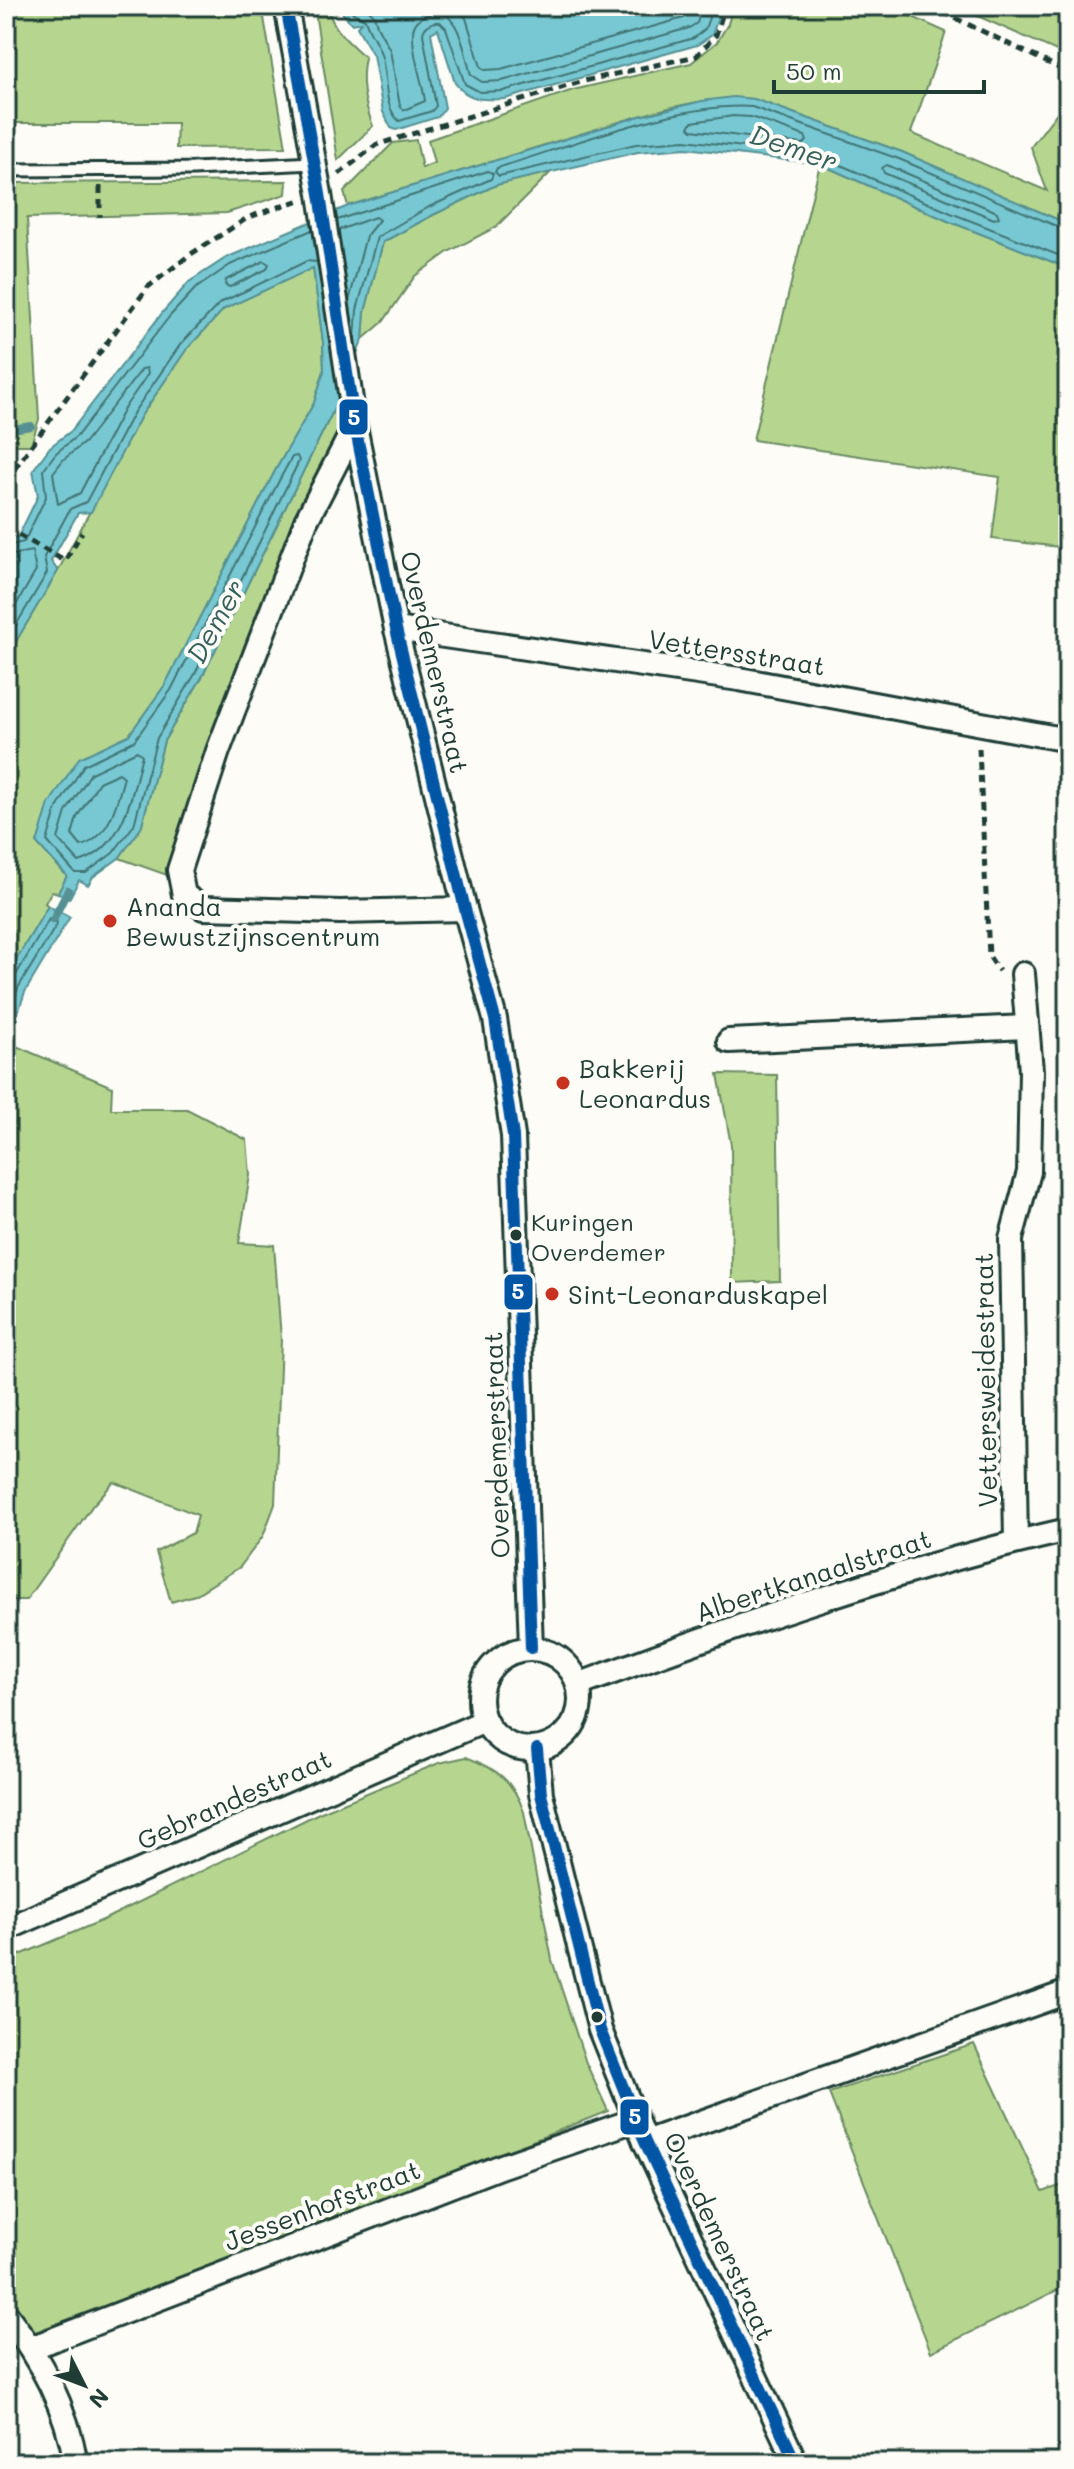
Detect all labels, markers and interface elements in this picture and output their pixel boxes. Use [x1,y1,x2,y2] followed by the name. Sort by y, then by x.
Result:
[774,44,984,94] scale bar
[786,55,842,86] text: 50 m
[745,115,843,179] water label: Demer
[338,398,369,436] line badge: 5
[348,402,361,431] text: 5
[393,548,477,776] street label: Overdemerstraat
[177,573,253,669] water label: Demer
[646,621,828,683] street label: Vettersstraat
[126,889,380,953] place label: Ananda Bewustzijnscentrum
[101,912,119,930] marker: Ananda Bewustzijnscentrum
[579,1051,711,1115] place label: Bakkerij Leonardus
[554,1074,572,1092] marker: Bakkerij Leonardus
[531,1206,666,1267] place label: Kuringen Overdemer
[508,1227,524,1243] marker: Kuringen Overdemer
[966,1252,1004,1508] street label: Vettersweidestraat
[503,1273,534,1311] line badge: 5
[512,1276,525,1305] text: 5
[568,1277,828,1311] place label: Sint-Leonarduskapel
[543,1285,561,1303] marker: Sint-Leonarduskapel
[475,1331,517,1559] street label: Overdemerstraat
[691,1521,935,1629] street label: Albertkanaalstraat
[132,1741,336,1857] street label: Gebrandestraat
[589,2009,605,2025] unlabelled marker
[619,2098,650,2136] line badge: 5
[629,2101,642,2130] text: 5
[657,2126,783,2346] street label: Overdemerstraat
[219,2152,425,2258] street label: Jessenhofstraat
[44,2345,124,2425] north arrow
[83,2383,116,2415] text: N

